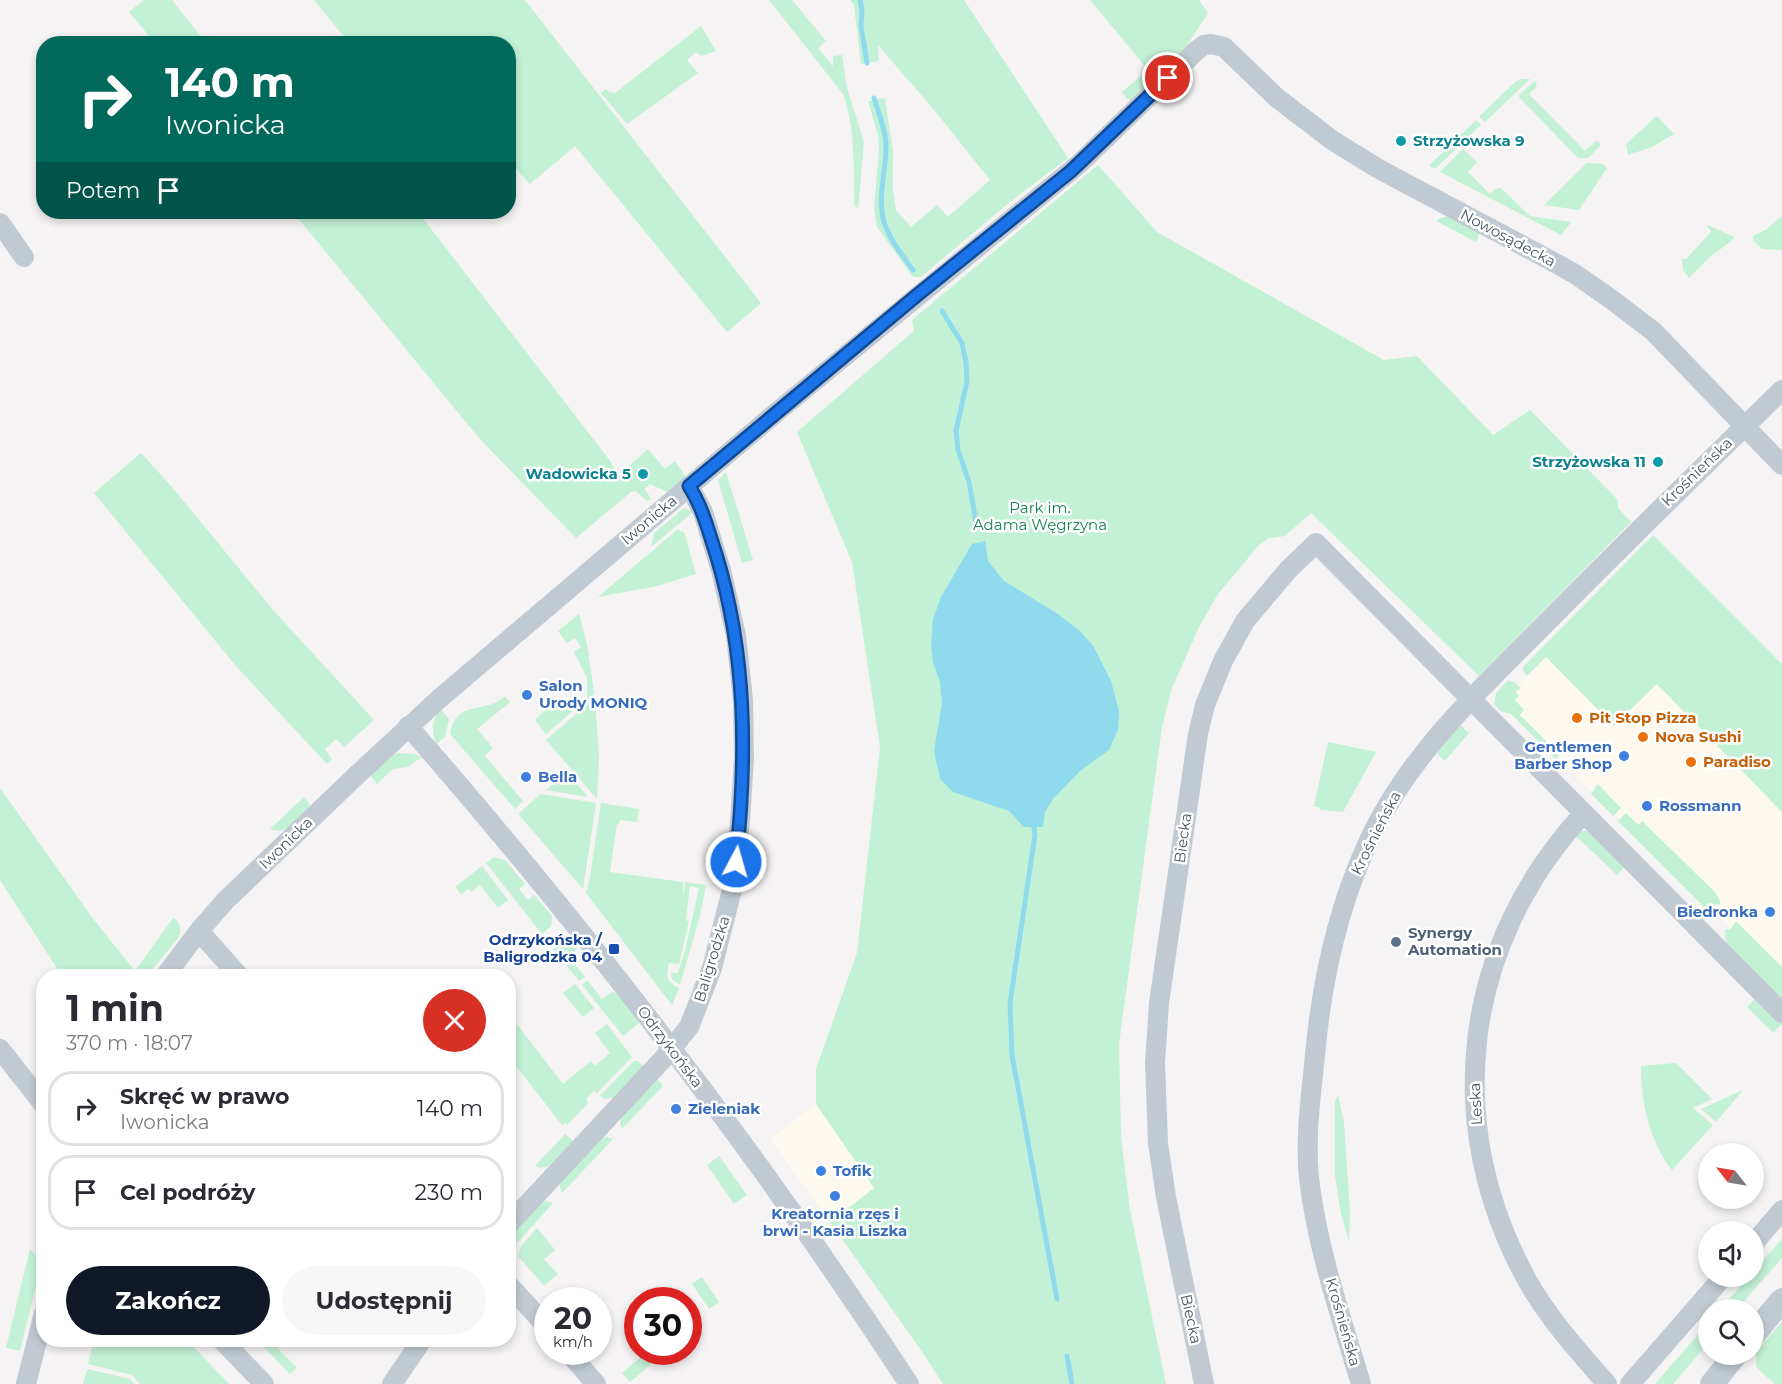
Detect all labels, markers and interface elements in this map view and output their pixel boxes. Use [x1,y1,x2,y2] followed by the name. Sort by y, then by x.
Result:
[1142,52,1193,103] pin
[165,56,295,108] text: 140 m
[66,60,144,138] icon: right
[1151,61,1184,94] icon: arrive
[165,108,286,141] text: Iwonicka
[1413,131,1525,150] place label: Strzyżowska 9
[1394,134,1408,148] marker: Strzyżowska 9
[152,174,185,207] icon: arrive
[66,177,140,204] text: Potem
[1457,204,1559,271] street label: Nowosądecka
[1657,433,1736,510] street label: Krośnieńska
[1532,452,1646,471] place label: Strzyżowska 11
[1651,455,1665,469] marker: Strzyżowska 11
[526,464,631,483] place label: Wadowicka 5
[636,467,650,481] marker: Wadowicka 5
[617,491,680,548] street label: Iwonicka
[973,498,1107,534] park label: Park im. Adama Węgrzyna
[539,676,648,712] place label: Salon Urody MONIQ
[520,688,534,702] marker: Salon Urody MONIQ
[1589,708,1697,727] place label: Pit Stop Pizza
[1570,711,1584,725] marker: Pit Stop Pizza
[1655,727,1742,746] place label: Nova Sushi
[1636,730,1650,744] marker: Nova Sushi
[1514,737,1612,773] place label: Gentlemen Barber Shop
[1617,749,1631,763] marker: Gentlemen Barber Shop
[1703,752,1771,771] place label: Paradiso
[1684,755,1698,769] marker: Paradiso
[538,767,577,786] place label: Bella
[519,770,533,784] marker: Bella
[1346,788,1405,878] street label: Krośnieńska
[1659,796,1742,815] place label: Rossmann
[1640,799,1654,813] marker: Rossmann
[1170,812,1195,864] street label: Biecka
[255,813,316,873] street label: Iwonicka
[704,830,768,894] position arrow
[1677,902,1758,921] place label: Biedronka
[1763,905,1777,919] marker: Biedronka
[689,913,734,1004] street label: Baligrodzka
[1407,923,1502,959] place label: Synergy Automation
[483,930,603,966] place label: Odrzykońska / Baligrodzka 04
[1389,935,1403,949] marker: Synergy Automation
[607,942,621,956] marker: Odrzykońska / Baligrodzka 04
[66,986,164,1030] text: 1 min
[423,989,486,1052] button: close
[633,1002,707,1091] street label: Odrzykońska
[66,1031,193,1055] text: 370 m · 18:07
[1465,1082,1486,1126] street label: Leska
[120,1083,289,1110] text: Skręć w prawo
[69,1092,102,1125] icon: right
[417,1095,483,1122] text: 140 m
[688,1099,760,1118] place label: Zieleniak
[669,1102,683,1116] marker: Zieleniak
[120,1110,209,1134] text: Iwonicka
[1698,1143,1764,1209] north arrow
[1698,1143,1764,1365] map controls
[833,1161,872,1180] place label: Tofik
[814,1164,828,1178] marker: Tofik
[69,1176,102,1209] icon: arrive
[120,1179,256,1206] text: Cel podróży
[414,1179,483,1206] text: 230 m
[828,1189,842,1203] marker: Kreatornia rzęs i brwi - Kasia Liszka
[763,1204,907,1240] place label: Kreatornia rzęs i brwi - Kasia Liszka
[1698,1221,1764,1287] button: sound
[66,1266,270,1335] button: Zakończ
[282,1266,486,1335] button: Udostępnij
[1322,1275,1365,1368] street label: Krośnieńska
[624,1287,702,1365] speed limit sign: 30
[1177,1292,1206,1346] street label: Biecka
[1698,1299,1764,1365] button: search
[554,1300,592,1337] text: 20
[553,1332,593,1351] text: km/h

